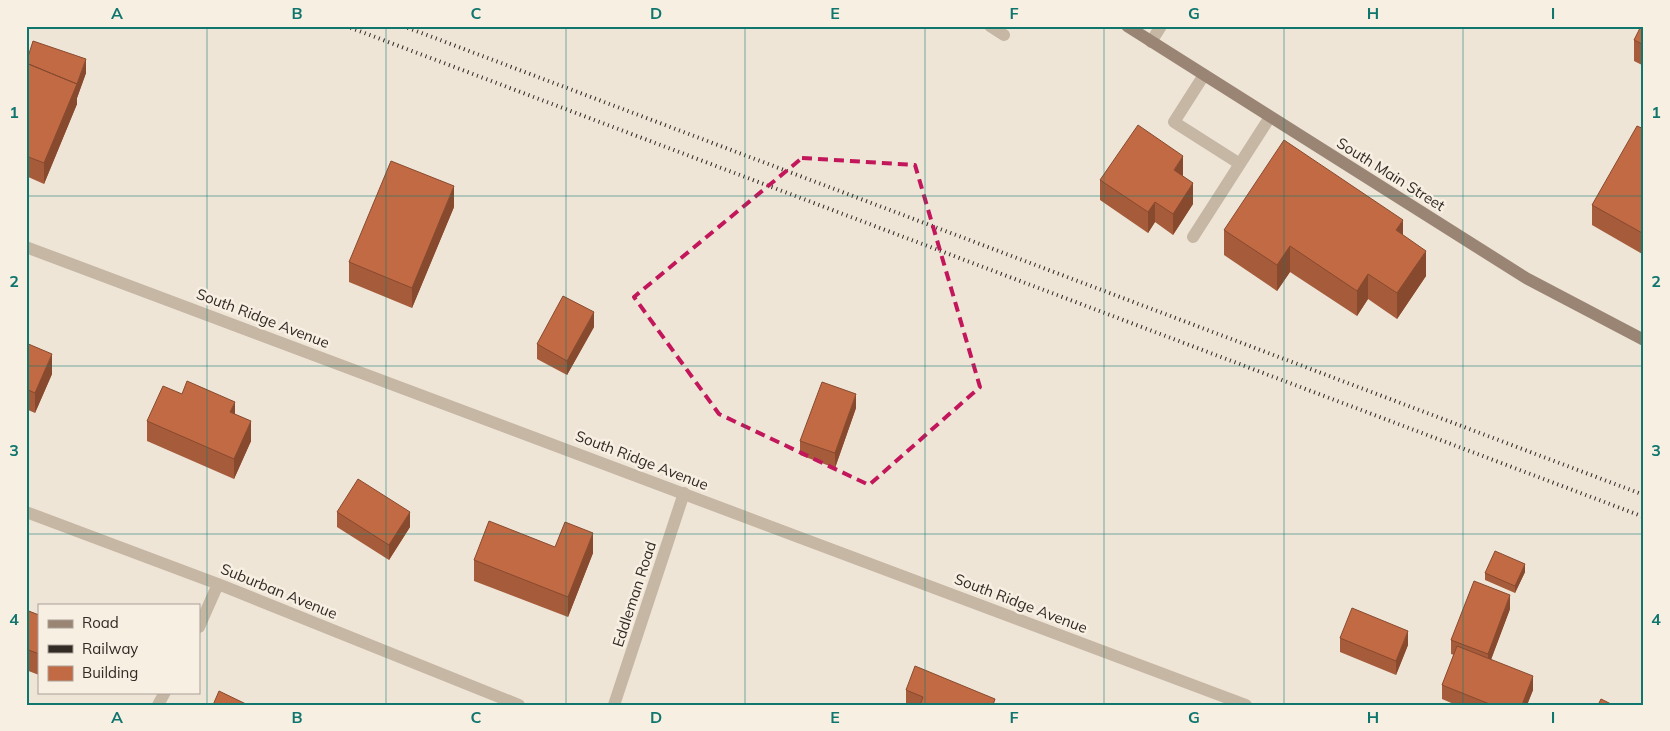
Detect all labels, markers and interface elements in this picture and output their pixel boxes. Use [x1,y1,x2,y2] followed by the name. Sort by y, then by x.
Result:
[111,3,123,23] text: A
[291,3,303,23] text: B
[471,3,482,23] text: C
[650,3,662,23] text: D
[830,3,840,23] text: E
[1009,3,1019,23] text: F
[1188,3,1200,23] text: G
[1367,3,1379,23] text: H
[1551,3,1555,23] text: I
[9,102,19,122] text: 1
[1651,102,1661,122] text: 1
[1333,133,1449,215] street label: South Main Street
[9,271,19,291] text: 2
[1651,271,1661,291] text: 2
[194,284,332,352] street label: South Ridge Avenue
[573,426,711,494] street label: South Ridge Avenue
[9,440,19,460] text: 3
[1651,440,1661,460] text: 3
[608,539,660,649] street label: Eddleman Road
[218,559,340,623] street label: Suburban Avenue
[952,569,1090,637] street label: South Ridge Avenue
[38,604,200,694] legend
[9,609,19,629] text: 4
[1651,609,1661,629] text: 4
[82,613,119,632] text: Road
[82,639,138,658] text: Railway
[82,663,138,682] text: Building
[111,707,123,727] text: A
[291,707,303,727] text: B
[471,707,482,727] text: C
[650,707,662,727] text: D
[830,707,840,727] text: E
[1009,707,1019,727] text: F
[1188,707,1200,727] text: G
[1367,707,1379,727] text: H
[1551,707,1555,727] text: I

